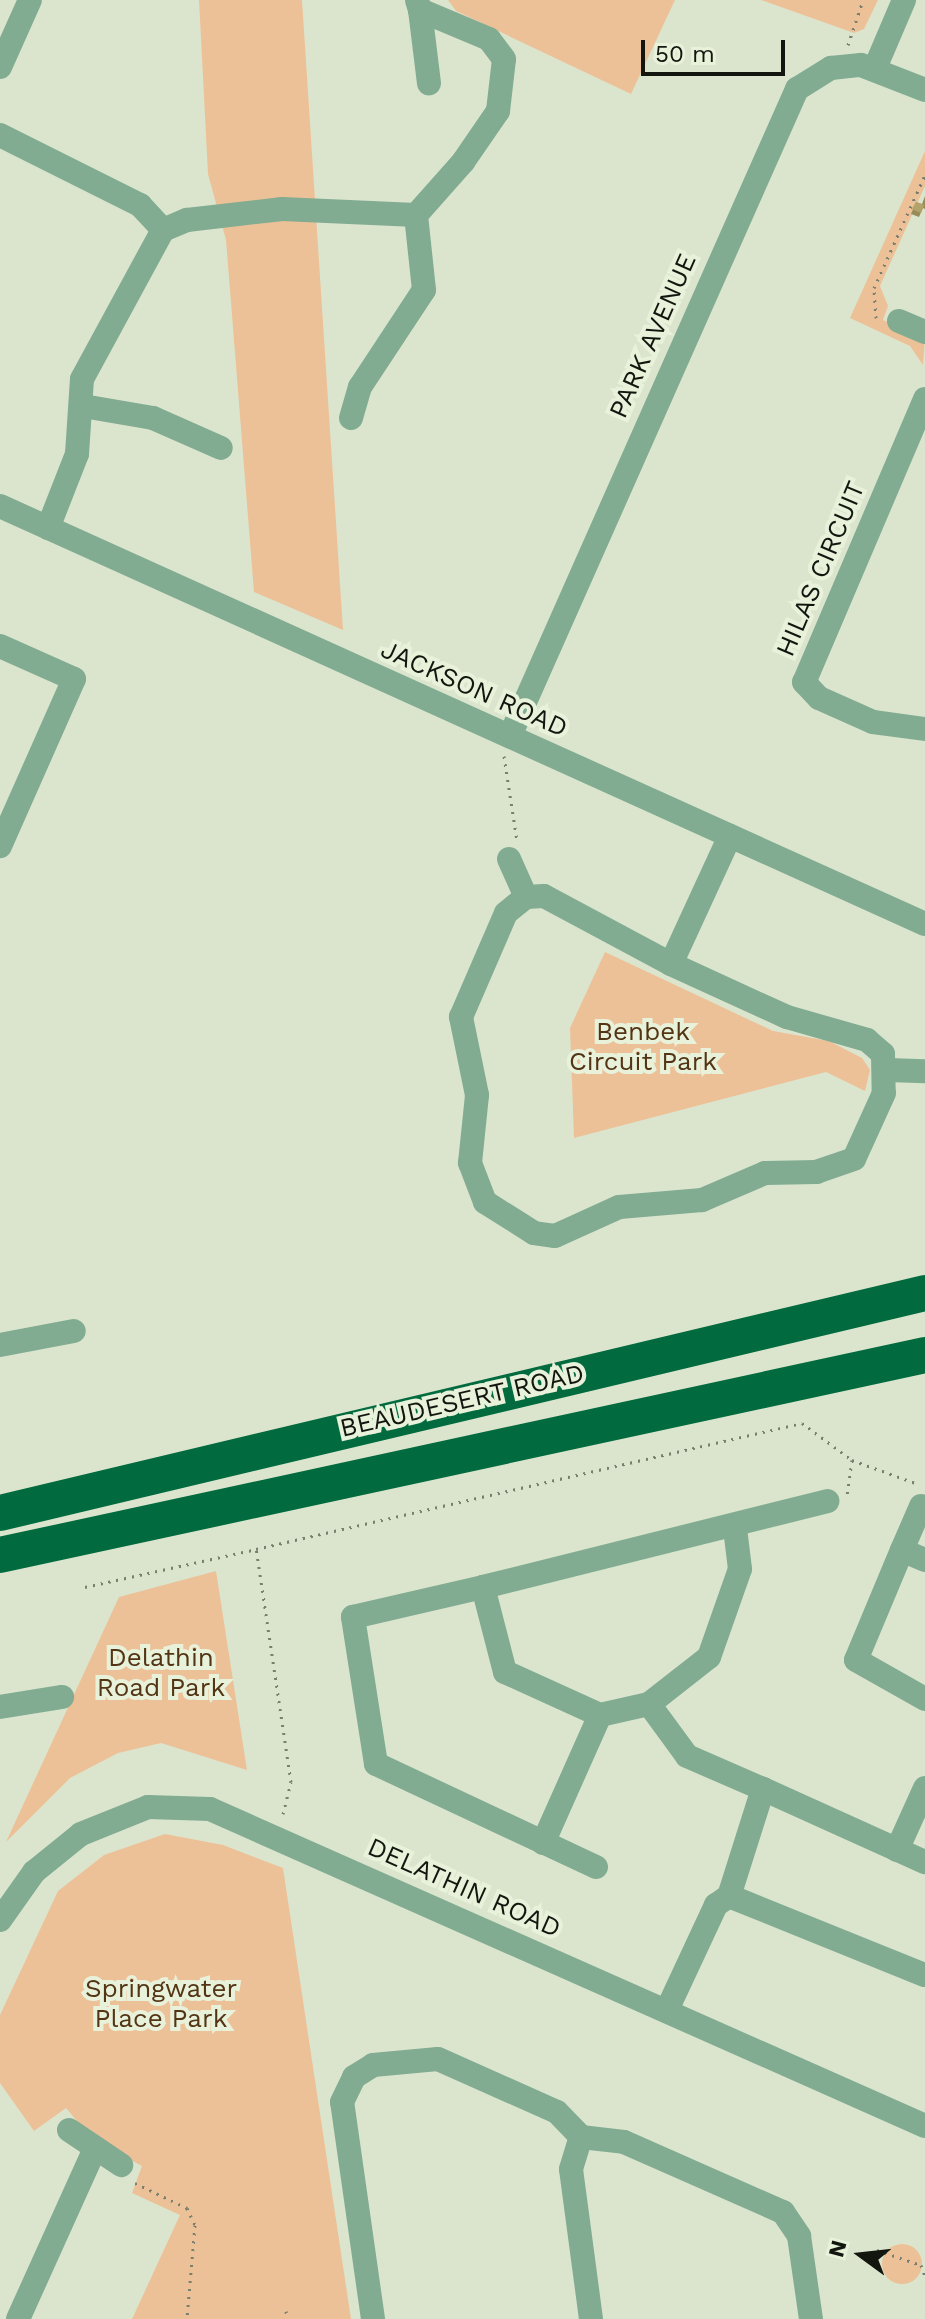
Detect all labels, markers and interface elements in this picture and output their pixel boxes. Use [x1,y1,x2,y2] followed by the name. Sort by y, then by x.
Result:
[645,24,789,74] scale bar
[655,40,715,68] text: 50 m
[603,248,703,424] street label: PARK AVENUE
[770,477,872,661] street label: HILAS CIRCUIT
[376,634,572,744] street label: JACKSON ROAD
[569,1016,717,1078] park label: Benbek Circuit Park
[336,1358,588,1444] street label: BEAUDESERT ROAD
[97,1642,225,1704] park label: Delathin Road Park
[363,1831,565,1945] street label: DELATHIN ROAD
[85,1973,237,2034] park label: Springwater Place Park
[821,2215,901,2295] north arrow
[823,2238,852,2260] text: N

